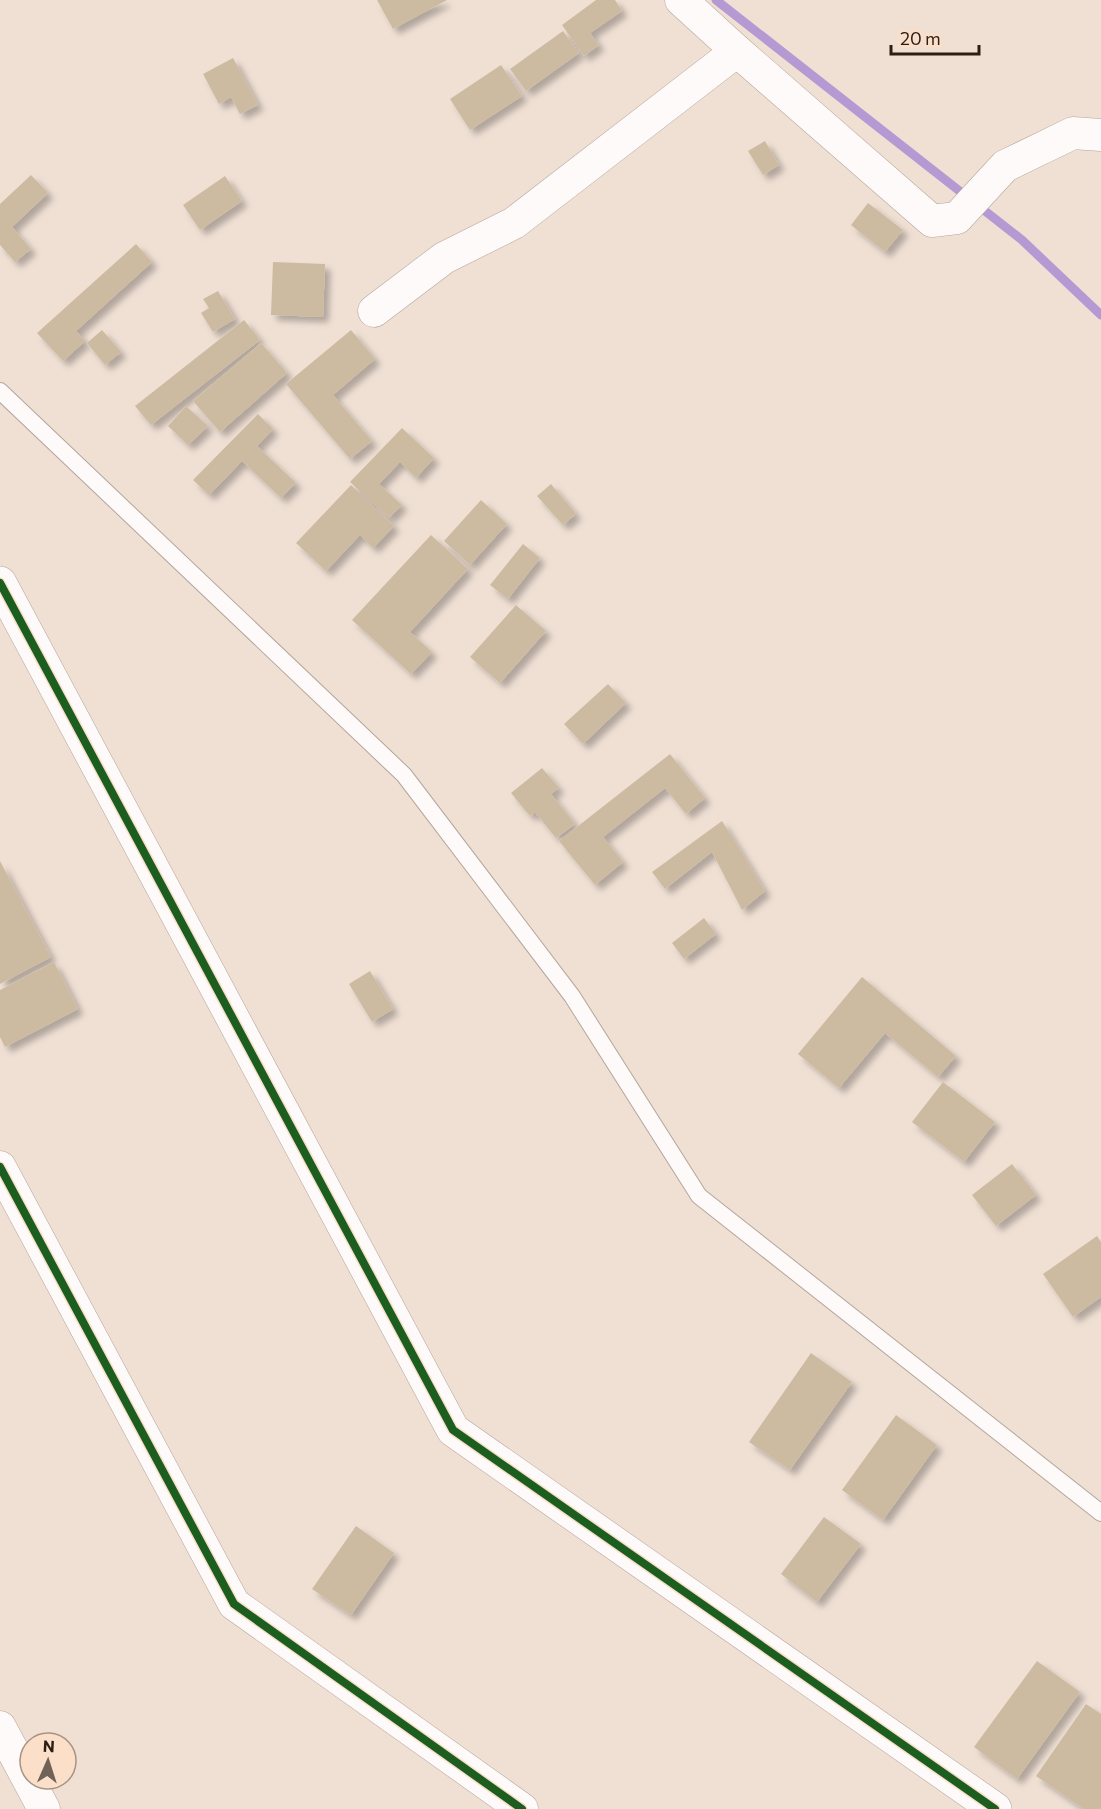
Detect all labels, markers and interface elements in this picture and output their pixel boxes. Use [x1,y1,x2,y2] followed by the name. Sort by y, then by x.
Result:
[891,18,980,56] scale bar
[900,27,941,49] text: 20 m
[18,1731,78,1791] north arrow
[42,1736,55,1755] text: N

